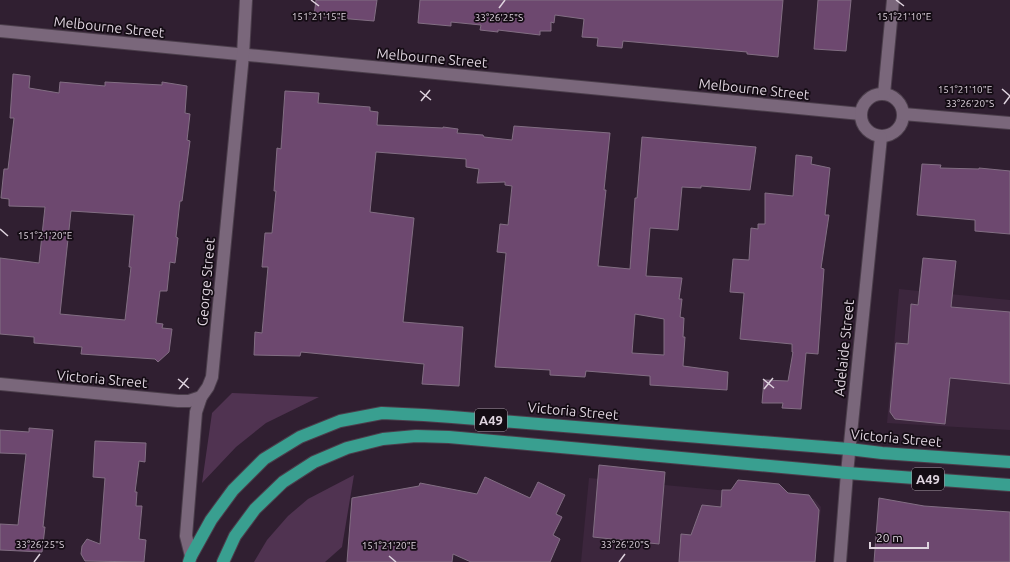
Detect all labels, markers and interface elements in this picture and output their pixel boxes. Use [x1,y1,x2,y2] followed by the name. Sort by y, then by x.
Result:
[292,11,347,22] text: 151°21'15"E
[877,11,932,22] text: 151°21'10"E
[475,12,523,23] text: 33°26'25"S
[53,13,166,41] street label: Melbourne Street
[376,45,489,71] street label: Melbourne Street
[698,75,811,103] street label: Melbourne Street
[938,84,993,95] text: 151°21'10"E
[946,98,994,109] text: 33°26'20"S
[18,230,73,241] text: 151°21'20"E
[194,237,218,327] street label: George Street
[831,298,857,397] street label: Adelaide Street
[56,367,149,391] street label: Victoria Street
[527,399,620,423] street label: Victoria Street
[475,409,507,431] road number: A49
[850,426,943,450] street label: Victoria Street
[912,468,944,490] road number: A49
[870,524,928,550] scale bar
[876,531,903,544] text: 20 m
[16,539,64,550] text: 33°26'25"S
[601,539,649,550] text: 33°26'20"S
[362,540,417,551] text: 151°21'20"E

